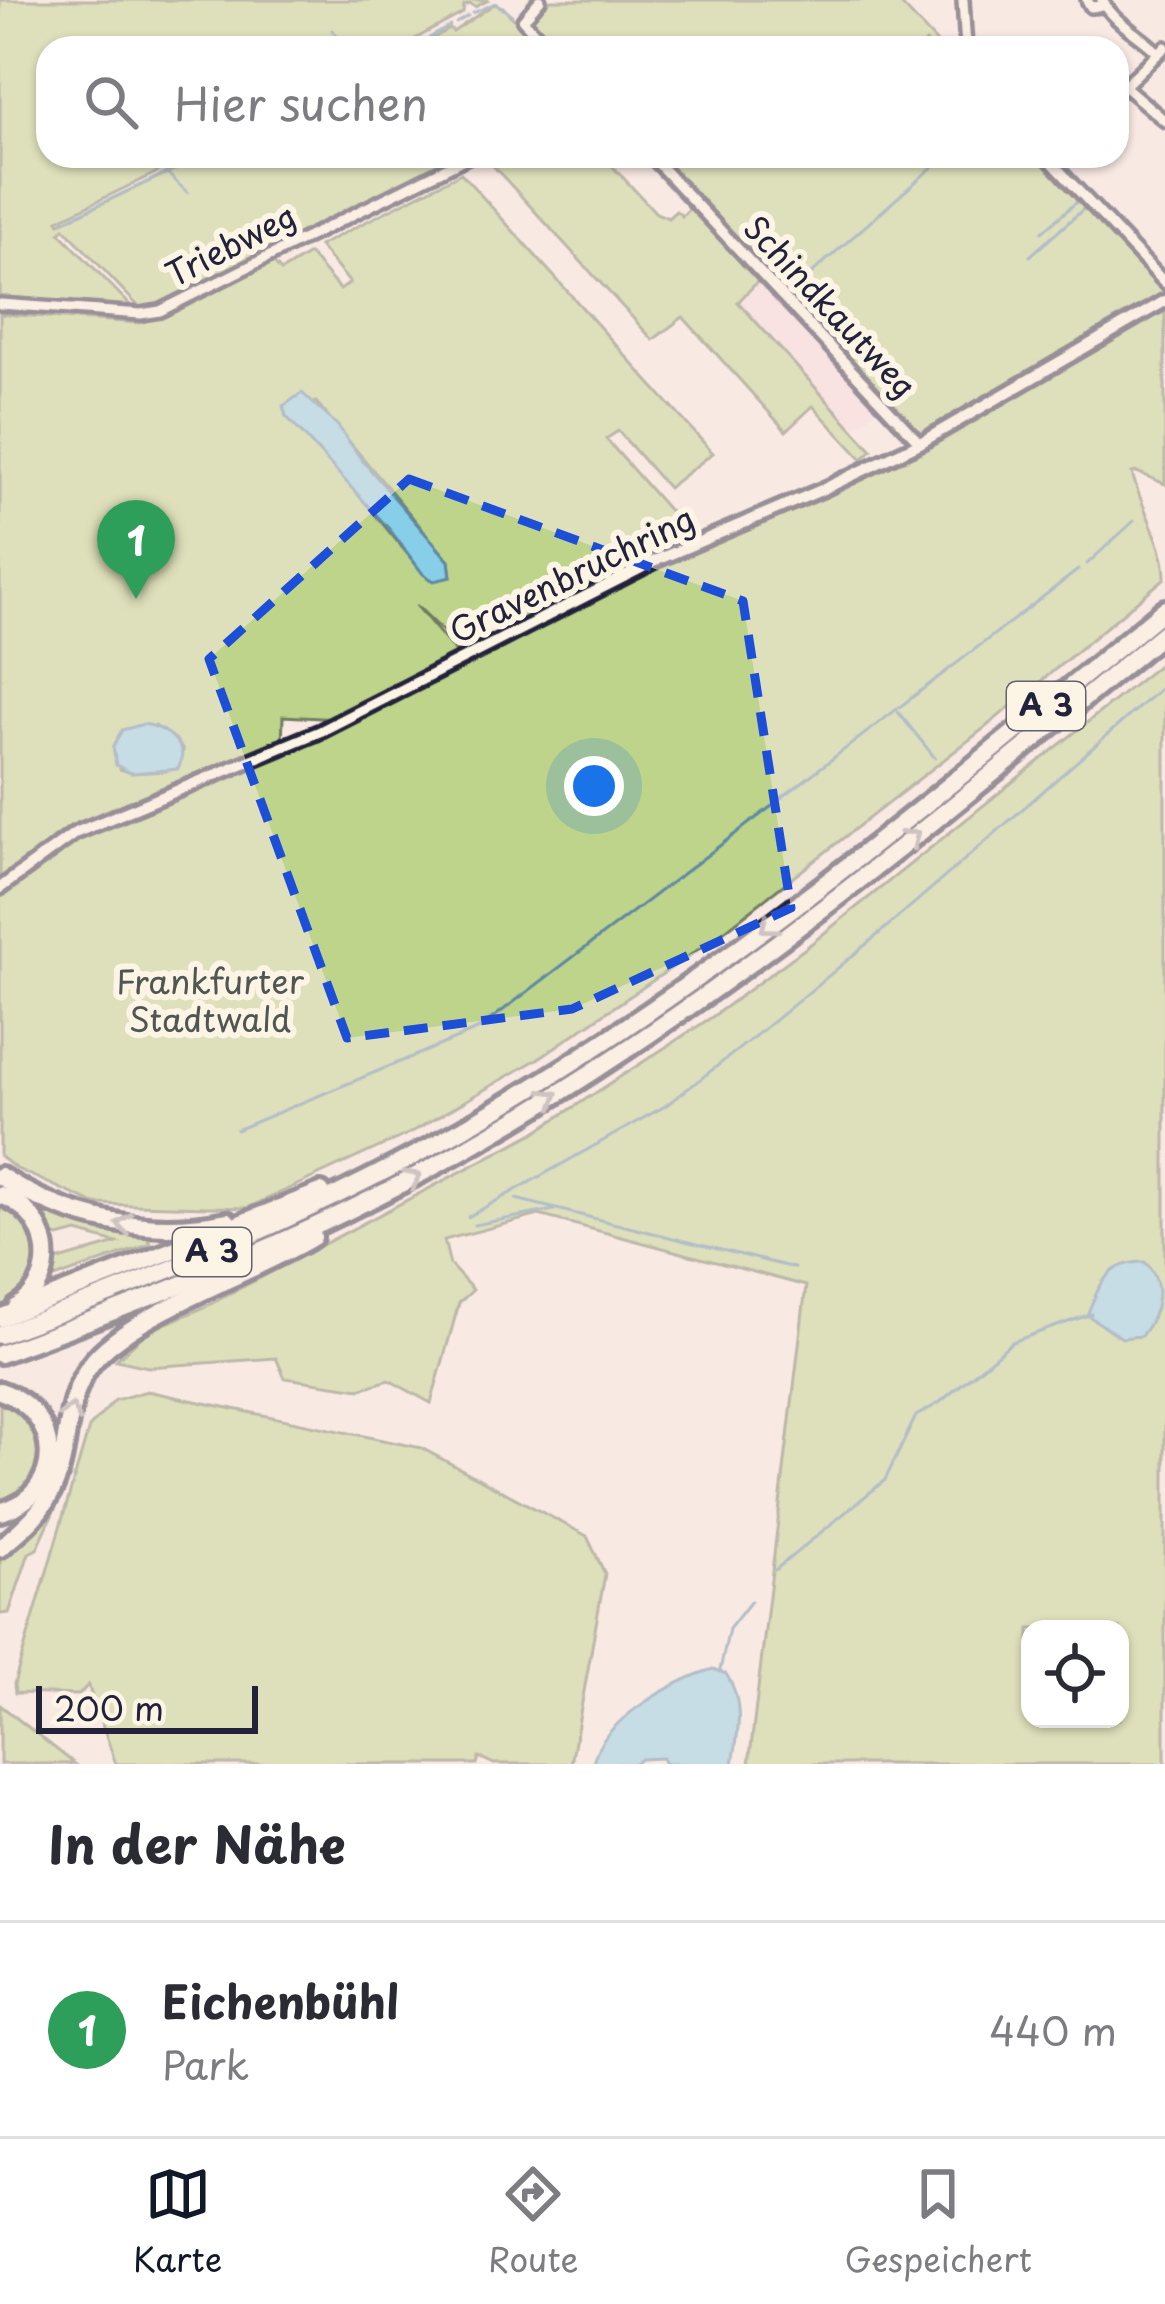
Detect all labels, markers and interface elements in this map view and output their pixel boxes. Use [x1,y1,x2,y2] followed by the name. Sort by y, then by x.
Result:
[36,36,1129,168] search box
[174,68,428,136] text: Hier suchen
[78,69,144,135] icon: search
[156,189,304,297] street label: Triebweg
[733,203,930,408] street label: Schindkautweg
[440,492,702,654] street label: Gravenbruchring
[97,500,175,599] pin: 1
[1007,682,1085,730] road number: A 3
[564,756,624,816] your location
[899,830,921,851] one-way arrow
[760,912,781,934] one-way arrow
[116,955,305,1043] park label: Frankfurter Stadtwald
[538,1089,560,1111] one-way arrow
[400,1169,421,1192] one-way arrow
[114,1212,134,1238] one-way arrow
[173,1228,251,1276] road number: A 3
[57,1403,82,1423] one-way arrow
[1021,1620,1129,1728] map controls
[1021,1620,1129,1728] button: locate
[36,1680,258,1733] scale bar
[54,1682,164,1732] text: 200 m
[48,1804,345,1881] text: In der Nähe
[162,1966,399,2034] text: Eichenbühl
[78,2000,96,2059] text: 1
[989,2000,1117,2059] text: 440 m
[162,2034,249,2093] text: Park
[133,2161,222,2283] tab: Karte
[488,2161,579,2283] tab: Route
[844,2161,1032,2283] tab: Gespeichert

